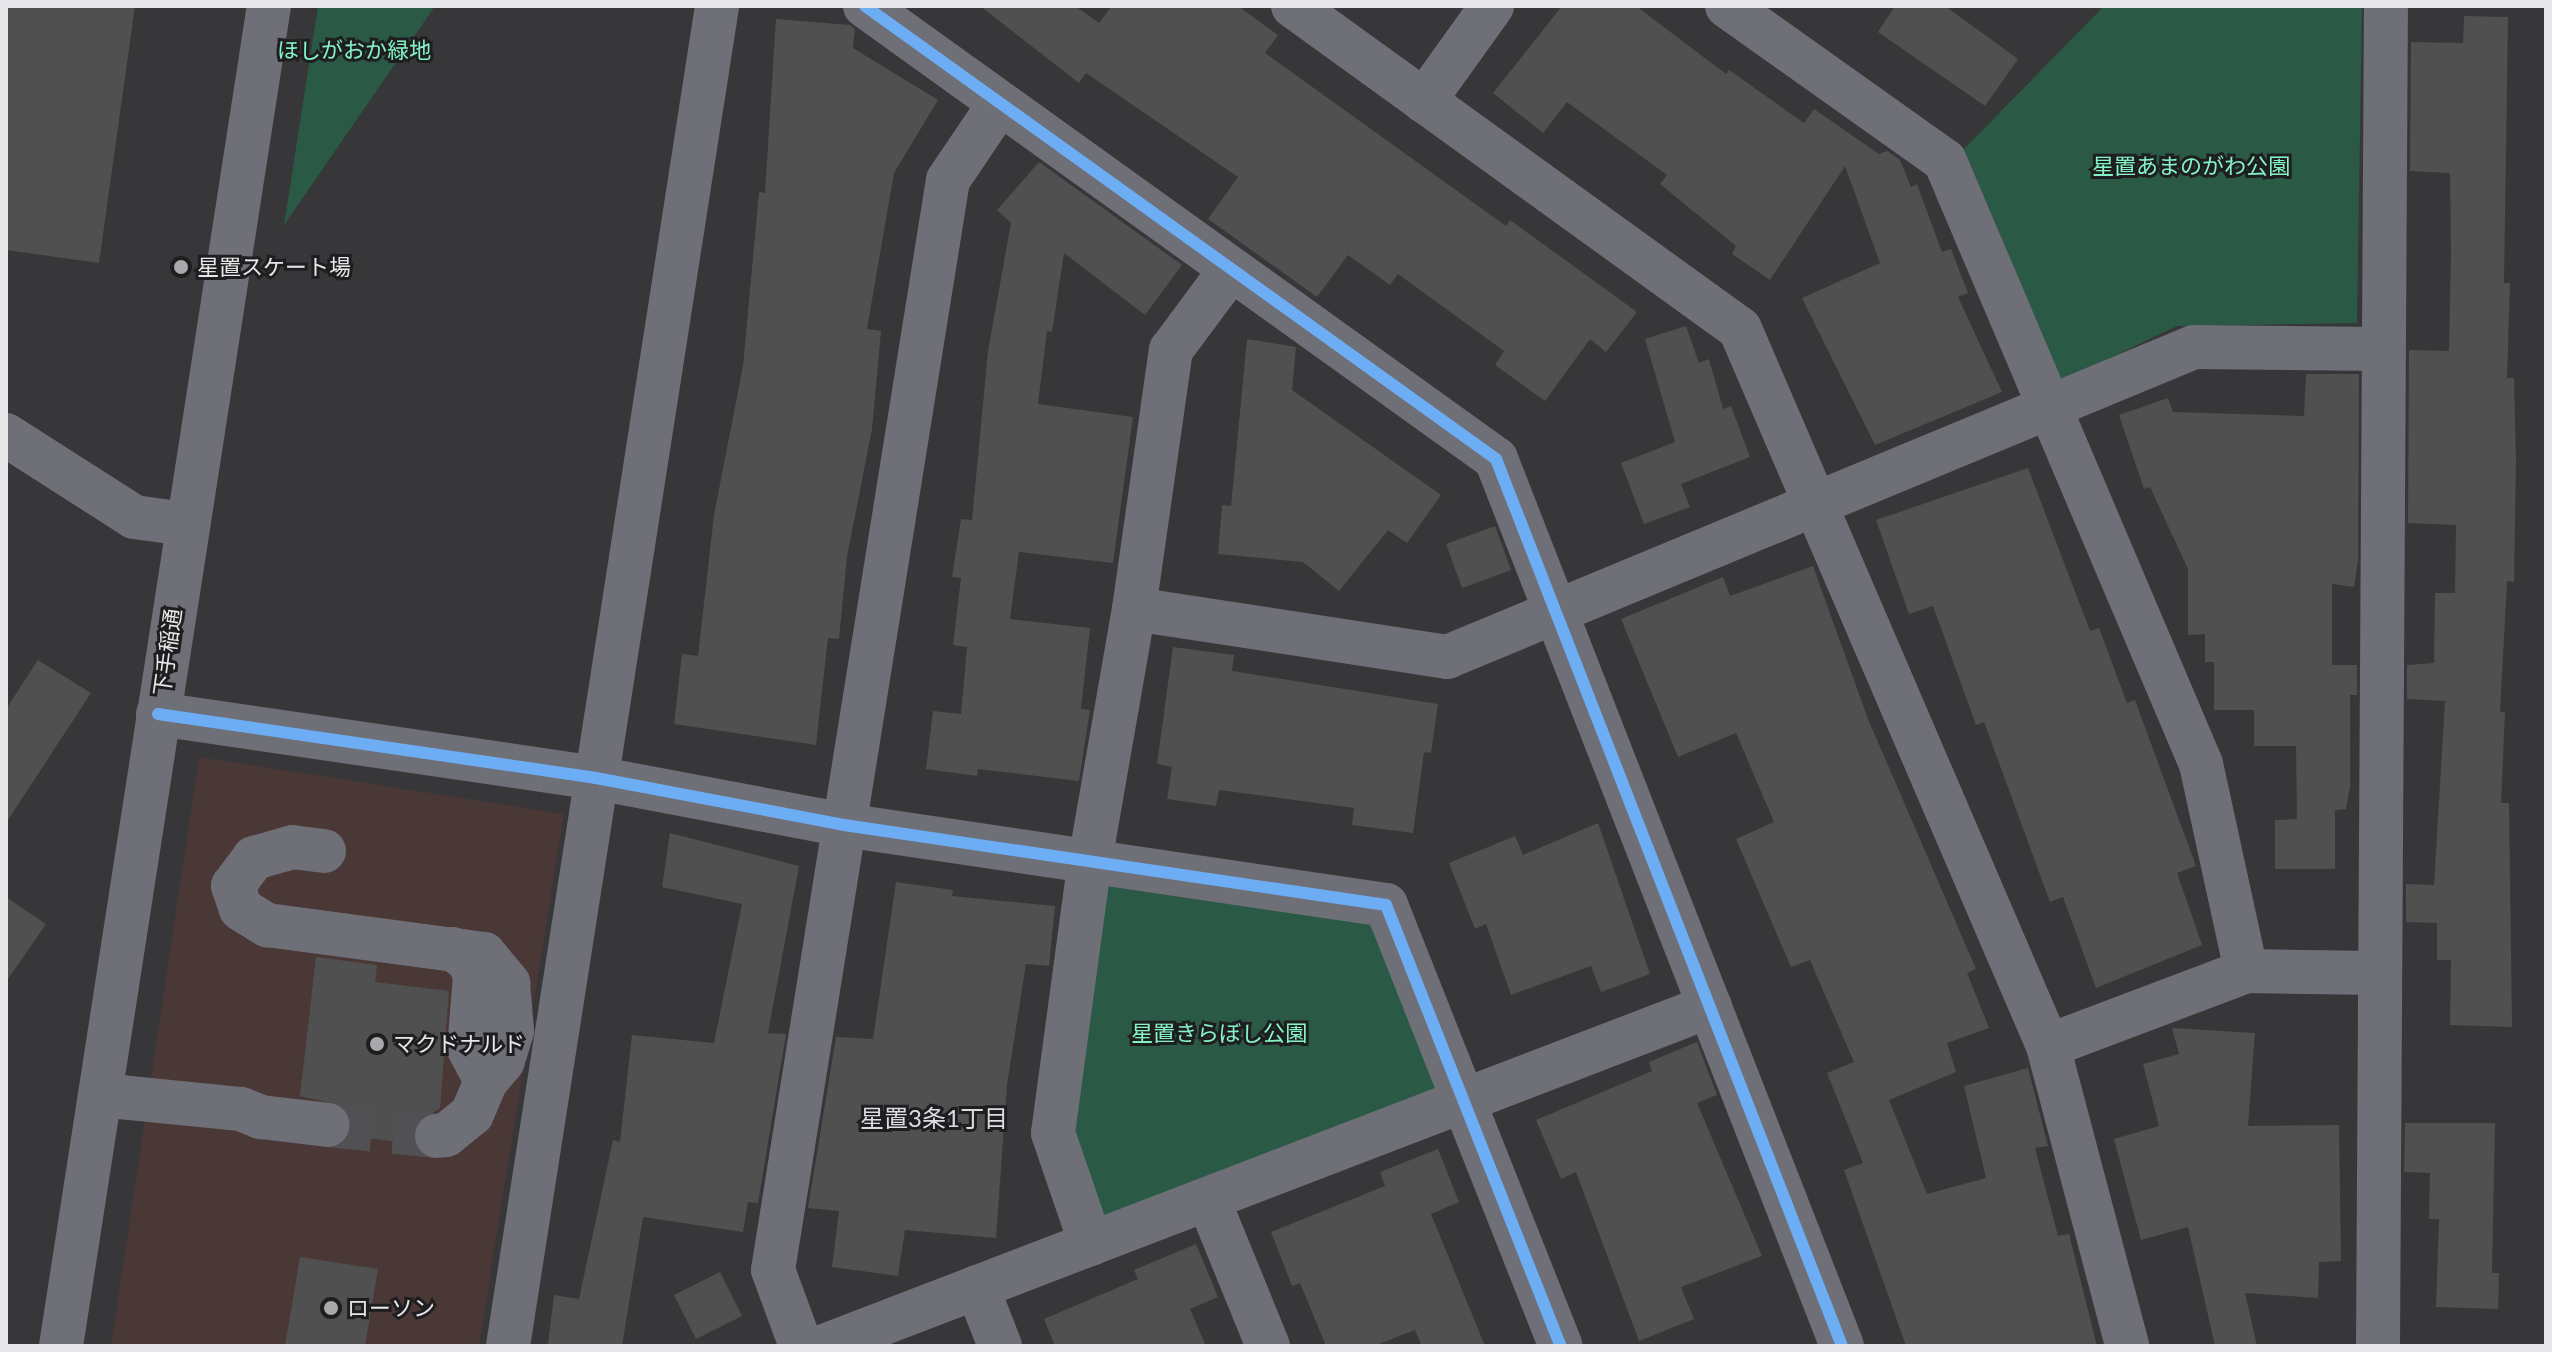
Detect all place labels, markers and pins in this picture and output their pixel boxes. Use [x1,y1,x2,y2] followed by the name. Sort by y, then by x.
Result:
[197,254,351,280] place label: 星置スケート場
[172,258,190,276] marker: 星置スケート場
[393,1031,525,1057] place label: マクドナルド
[368,1035,386,1053] marker: マクドナルド
[347,1295,435,1321] place label: ローソン
[322,1299,340,1317] marker: ローソン

